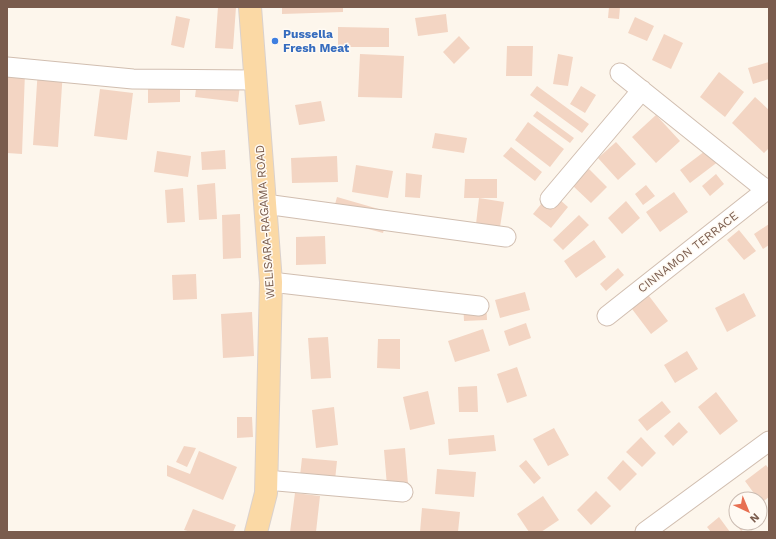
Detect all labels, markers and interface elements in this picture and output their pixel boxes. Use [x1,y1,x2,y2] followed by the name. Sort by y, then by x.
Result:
[283,27,350,55] place label: Pussella Fresh Meat
[270,36,280,46] marker: Pussella Fresh Meat
[253,144,277,300] street label: WELISARA-RAGAMA ROAD
[635,208,741,296] street label: CINNAMON TERRACE
[728,491,768,531] north arrow
[747,510,762,525] text: N

